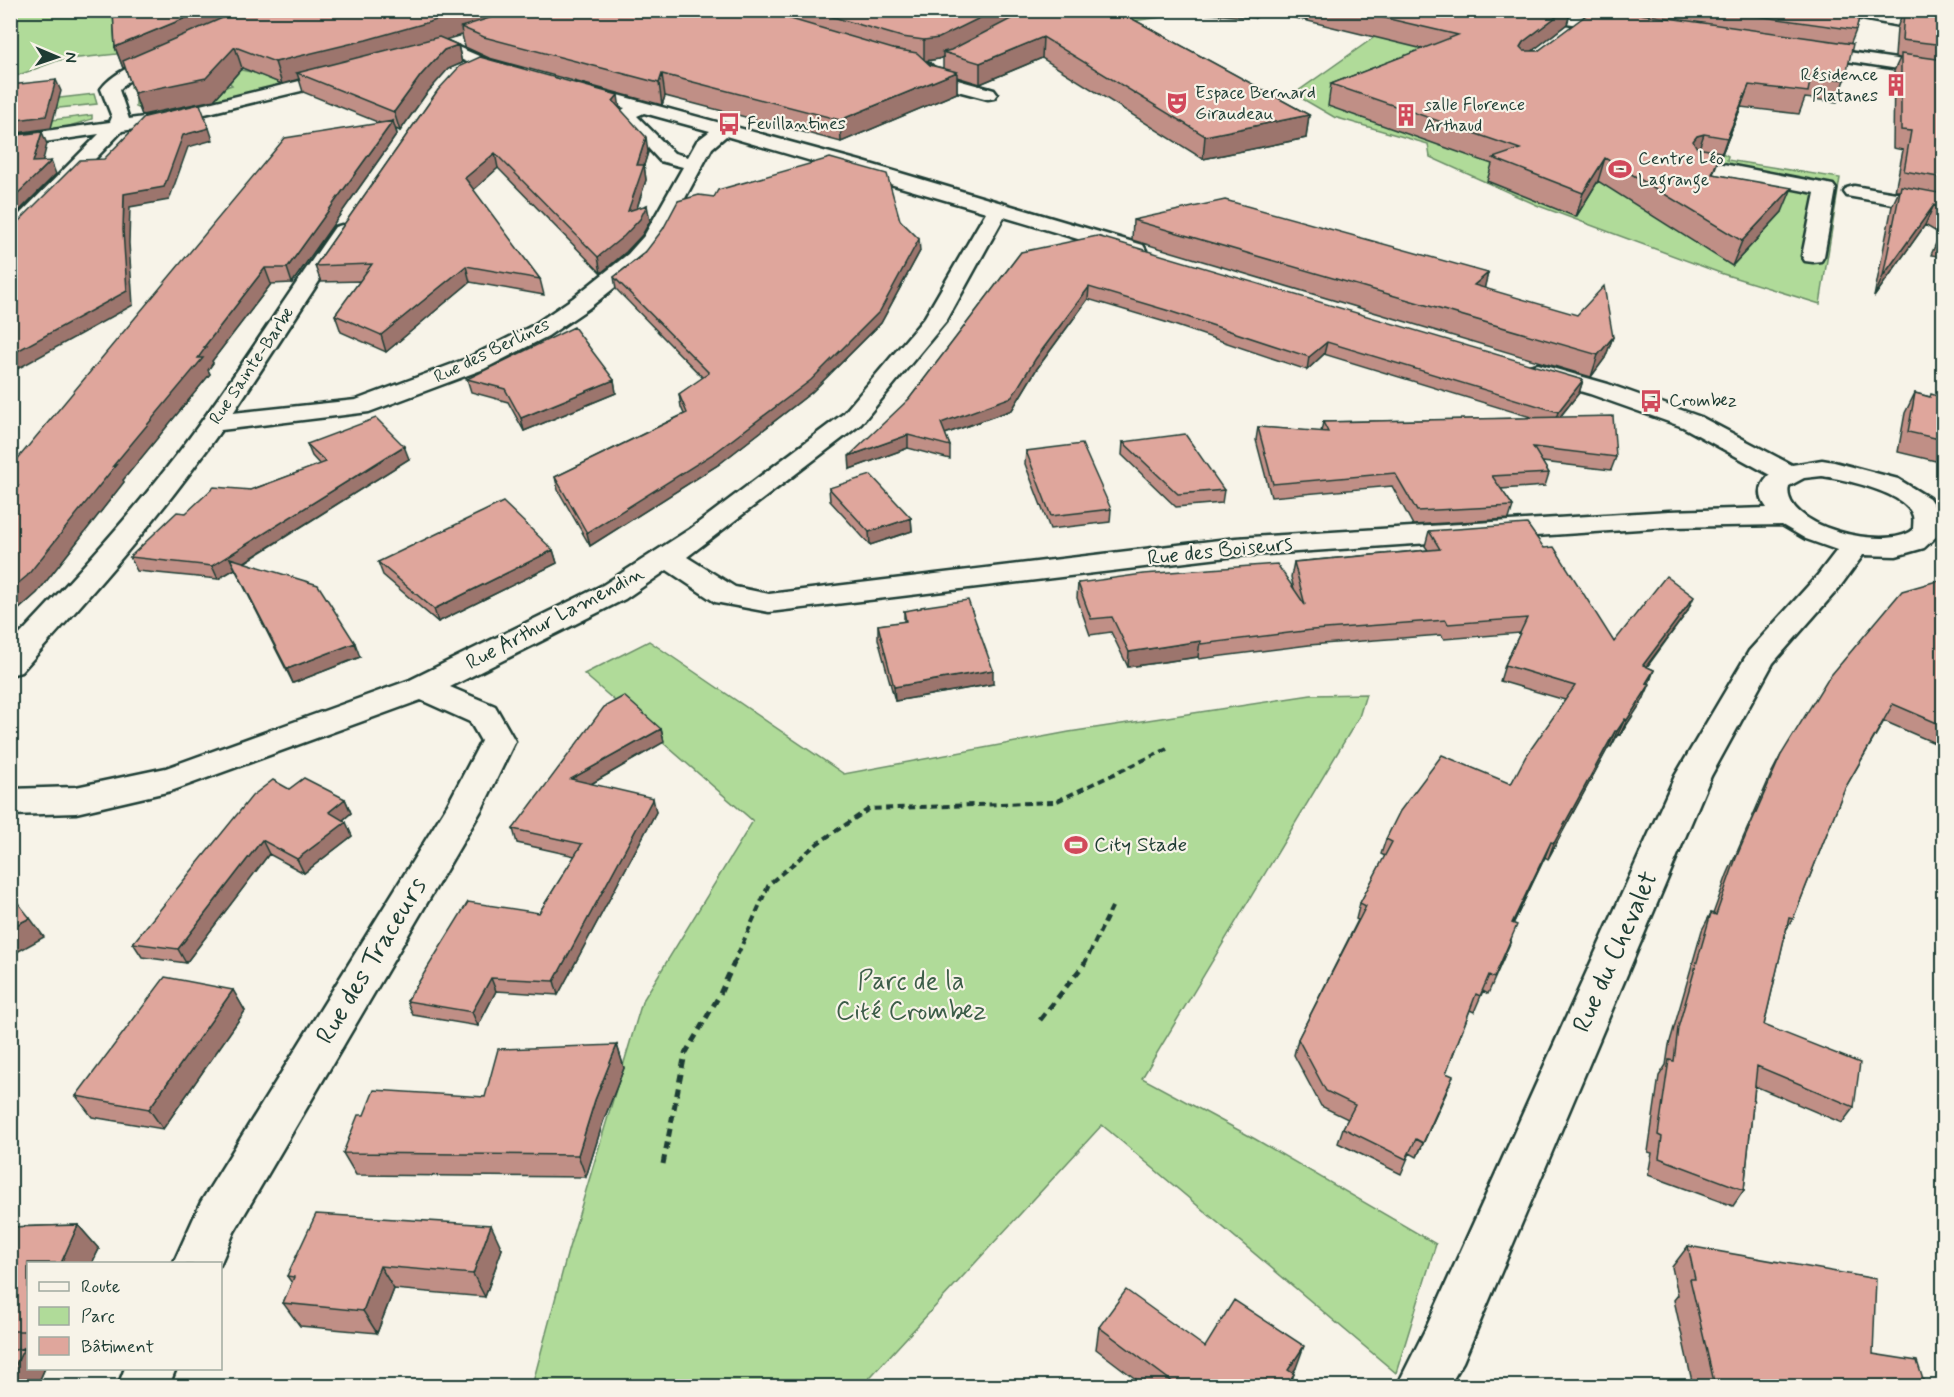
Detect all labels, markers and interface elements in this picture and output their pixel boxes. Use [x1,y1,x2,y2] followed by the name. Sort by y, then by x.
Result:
[27,27,87,87] north arrow
[60,52,81,63] text: N
[1800,63,1878,108] place label: Résidence Platanes
[1883,72,1909,98] building icon: Résidence Platanes
[1195,81,1316,126] place label: Espace Bernard Giraudeau
[1164,90,1190,116] theatre icon: Espace Bernard Giraudeau
[1424,93,1525,138] place label: salle Florence Arthaud
[1393,102,1419,128] building icon: salle Florence Arthaud
[716,111,742,137] bus stop icon: Feuillantines
[747,112,846,136] place label: Feuillantines
[1638,147,1724,194] place label: Centre Léo Lagrange
[1607,156,1633,182] sports icon: Centre Léo Lagrange
[204,303,300,429] street label: Rue Sainte-Barbe
[430,313,554,389] street label: Rue des Berlines
[1638,388,1664,414] bus stop icon: Crombez
[1669,389,1737,413] place label: Crombez
[1146,529,1294,573] street label: Rue des Boiseurs
[461,559,649,677] street label: Rue Arthur Lamendin
[1094,831,1187,859] place label: City Stade
[1063,832,1089,858] sports icon: City Stade
[1565,866,1667,1038] street label: Rue du Chevalet
[309,871,435,1051] street label: Rue des Traceurs
[836,965,986,1029] park label: Parc de la Cité Crombez
[27,1262,222,1370] legend
[81,1275,120,1299] text: Route
[81,1305,115,1329] text: Parc
[81,1335,154,1359] text: Bâtiment

